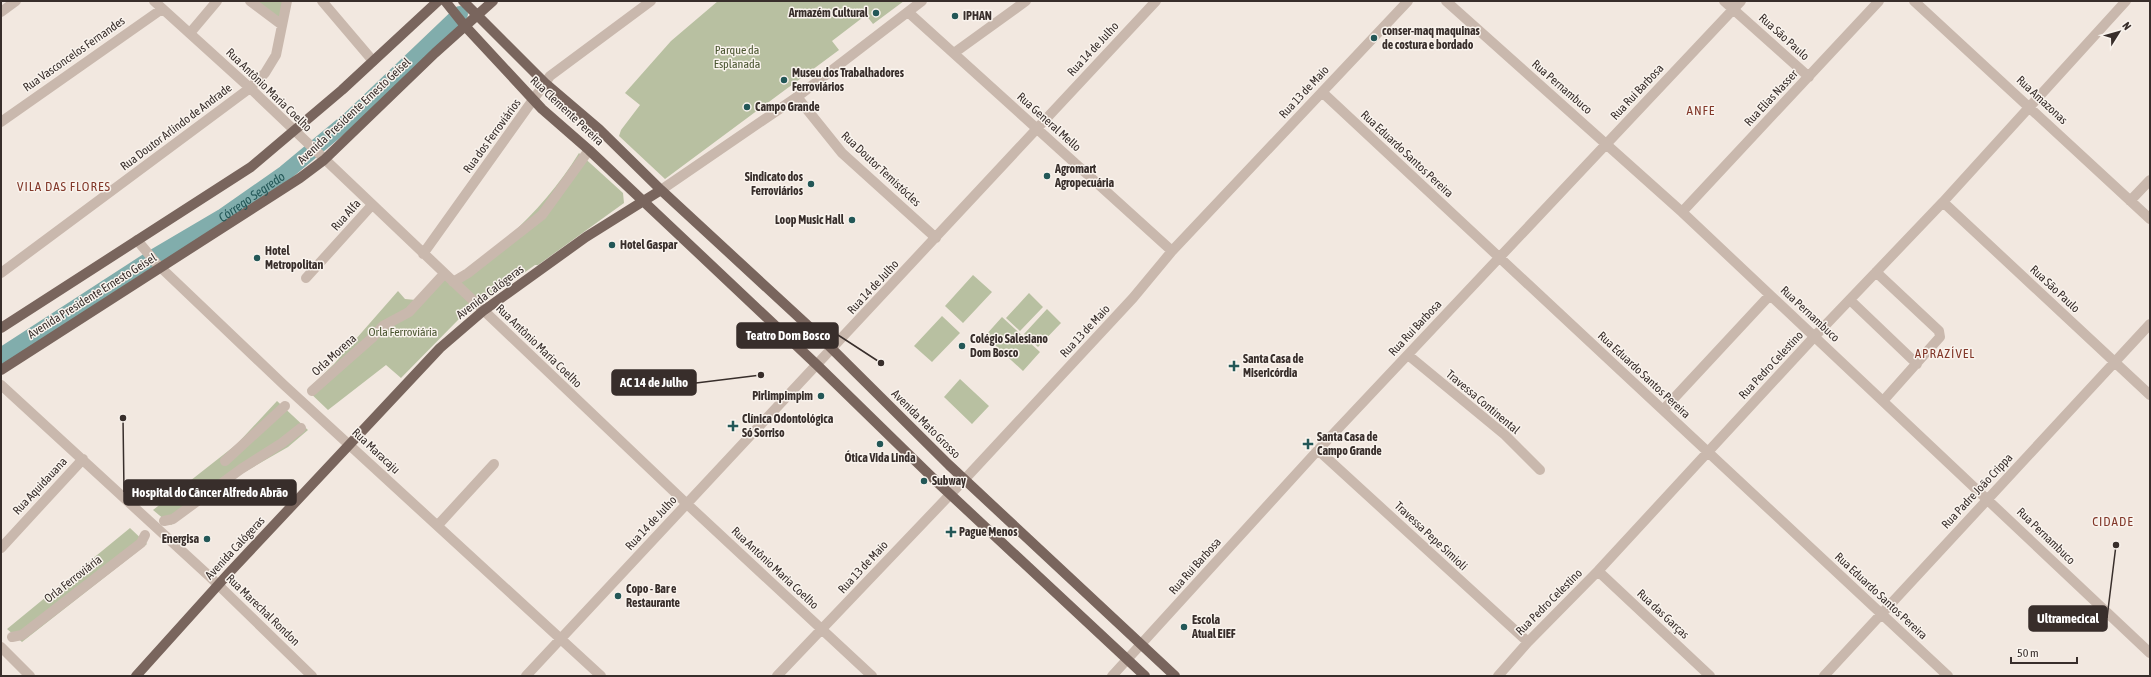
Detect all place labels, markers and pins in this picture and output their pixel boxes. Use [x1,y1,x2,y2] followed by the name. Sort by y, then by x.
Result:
[788,6,869,20] place label: Armazém Cultural
[871,8,881,18] marker: Armazém Cultural
[963,9,992,23] place label: IPHAN
[950,11,960,21] marker: IPHAN
[1382,24,1481,52] place label: conser-maq maquinas de costura e bordado
[1369,33,1379,43] marker: conser-maq maquinas de costura e bordado
[792,66,905,94] place label: Museu dos Trabalhadores Ferroviários
[779,75,789,85] marker: Museu dos Trabalhadores Ferroviários
[755,100,820,114] place label: Campo Grande
[742,102,752,112] marker: Campo Grande
[1054,162,1114,190] place label: Agromart Agropecuária
[745,170,804,198] place label: Sindicato dos Ferroviários
[1042,171,1052,181] marker: Agromart Agropecuária
[806,179,816,189] marker: Sindicato dos Ferroviários
[775,213,845,227] place label: Loop Music Hall
[847,215,857,225] marker: Loop Music Hall
[620,238,678,252] place label: Hotel Gaspar
[607,240,617,250] marker: Hotel Gaspar
[265,244,323,272] place label: Hotel Metropolitan
[252,253,262,263] marker: Hotel Metropolitan
[737,323,838,348] callout: Teatro Dom Bosco
[970,332,1048,360] place label: Colégio Salesiano Dom Bosco
[957,341,967,351] marker: Colégio Salesiano Dom Bosco
[1243,352,1304,380] place label: Santa Casa de Misericórdia
[1228,360,1240,372] marker: Santa Casa de Misericórdia
[612,370,696,395] callout: AC 14 de Julho
[752,389,813,403] place label: Pirlimpimpim
[816,391,826,401] marker: Pirlimpimpim
[742,412,834,440] place label: Clínica Odontológica Só Sorriso
[727,420,739,432] marker: Clínica Odontológica Só Sorriso
[1317,430,1382,458] place label: Santa Casa de Campo Grande
[1302,438,1314,450] marker: Santa Casa de Campo Grande
[875,439,885,449] marker: Ótica Vida Linda
[845,450,916,465] place label: Ótica Vida Linda
[932,474,966,488] place label: Subway
[919,476,929,486] marker: Subway
[124,480,296,505] callout: Hospital do Câncer Alfredo Abrão
[959,525,1018,539] place label: Pague Menos
[946,527,956,537] marker: Pague Menos
[162,532,199,546] place label: Energisa
[202,534,212,544] marker: Energisa
[626,582,681,610] place label: Copo - Bar e Restaurante
[613,591,623,601] marker: Copo - Bar e Restaurante
[2029,606,2107,631] callout: Ultramecical
[1191,613,1236,641] place label: Escola Atual EIEF
[1179,622,1189,632] marker: Escola Atual EIEF

